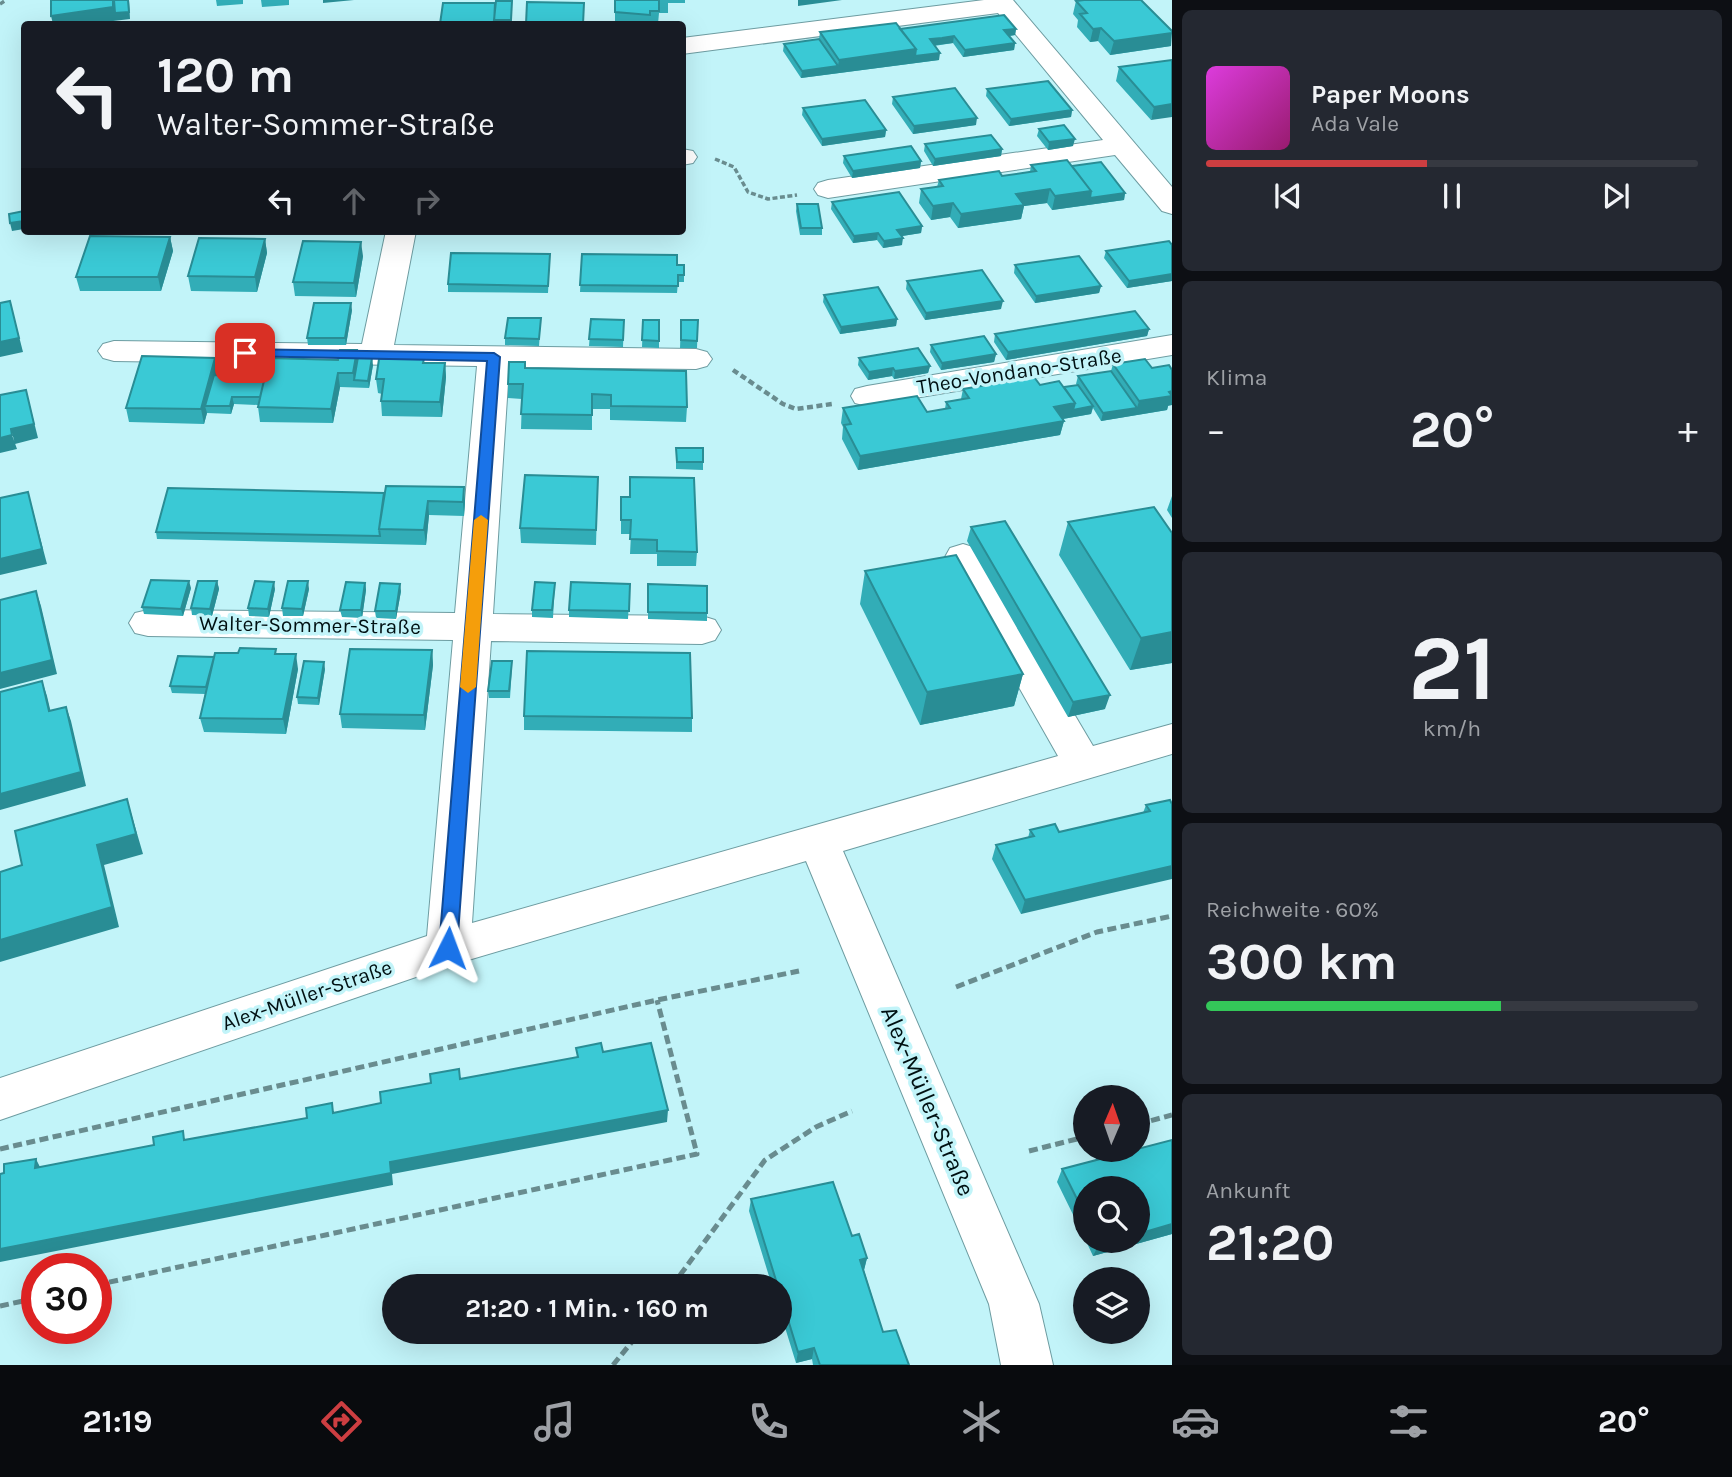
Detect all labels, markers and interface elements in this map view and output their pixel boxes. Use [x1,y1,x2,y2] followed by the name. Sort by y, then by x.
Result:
[157,47,294,104] text: 120 m
[42,49,133,140] icon: left
[1311,79,1470,110] text: Paper Moons
[157,106,495,143] text: Walter-Sommer-Straße
[1311,110,1399,137] text: Ada Vale
[1269,177,1307,215] icon: previous
[1433,177,1471,215] icon: pause
[1597,177,1635,215] icon: next
[262,182,300,220] icon: left
[335,182,373,220] icon: ahead
[408,182,446,220] icon: right
[215,323,275,383] pin
[226,334,264,372] icon: arrive
[915,343,1123,399] street label: Theo-Vondano-Straße
[1206,364,1267,391] text: Klima
[1410,399,1494,460] text: 20°
[1206,408,1226,453] text: −
[1678,408,1698,453] text: +
[199,611,421,639] street label: Walter-Sommer-Straße
[1408,616,1496,722] text: 21
[1423,715,1481,742] text: km/h
[1206,896,1379,923] text: Reichweite · 60%
[411,911,485,985] position arrow
[1206,931,1397,992] text: 300 km
[219,955,395,1035] street label: Alex-Müller-Straße
[875,1002,981,1200] street label: Alex-Müller-Straße
[1073,1085,1150,1162] north arrow
[1073,1085,1150,1344] map controls
[1073,1176,1150,1253] button: search
[1206,1177,1290,1204] text: Ankunft
[1206,1212,1334,1273] text: 21:20
[21,1253,112,1344] speed limit sign: 30
[1073,1267,1150,1344] button: layers
[465,1293,709,1324] text: 21:20 · 1 Min. · 160 m
[317,1397,366,1446] icon: directions
[530,1397,579,1446] icon: music
[744,1397,793,1446] icon: phone
[957,1397,1006,1446] icon: climate
[1171,1397,1220,1446] icon: car
[1384,1397,1433,1446] icon: filters
[82,1403,153,1440] text: 21:19
[1598,1403,1650,1440] text: 20°

